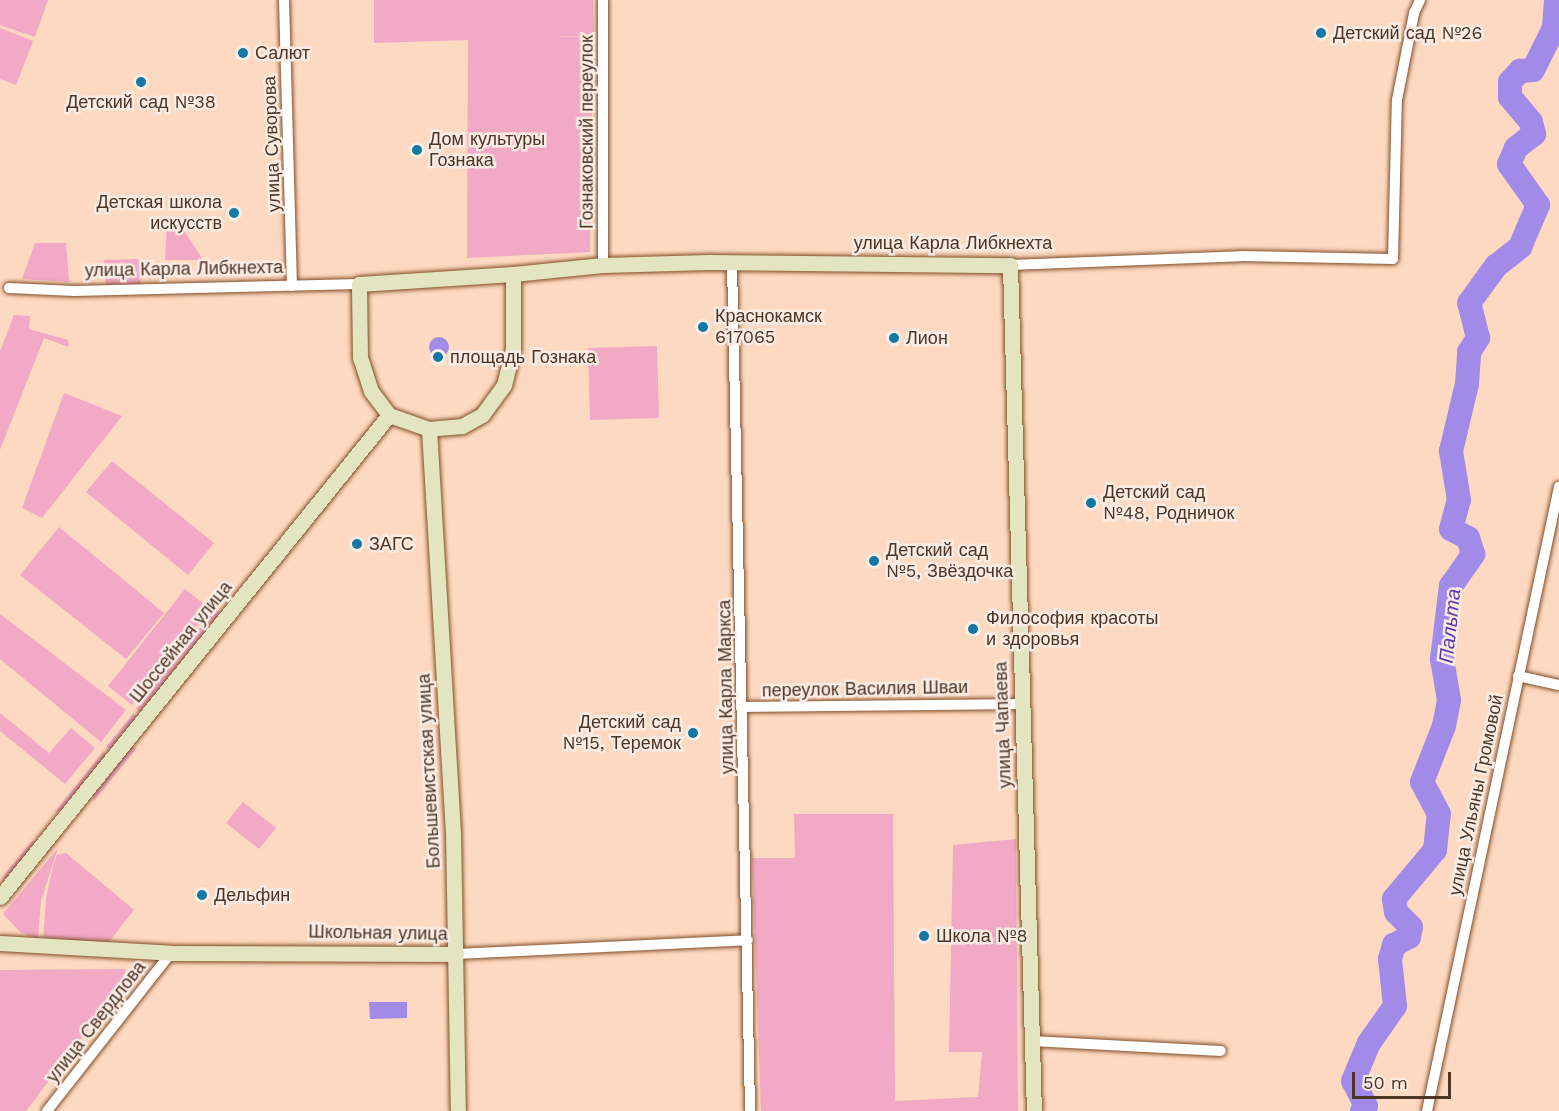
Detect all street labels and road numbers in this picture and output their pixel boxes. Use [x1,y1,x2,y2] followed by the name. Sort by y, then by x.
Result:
[576,35,598,229] street label: Гознаковский переулок
[259,75,285,213] street label: улица Суворова
[854,232,1052,254] street label: улица Карла Либкнехта
[85,256,283,282] street label: улица Карла Либкнехта
[125,577,237,707] street label: Шоссейная улица
[714,600,738,774] street label: улица Карла Маркса
[990,661,1016,789] street label: улица Чапаева
[413,673,445,869] street label: Большевистская улица
[762,676,968,702] street label: переулок Василия Шваи
[1444,692,1508,898] street label: улица Ульяны Громовой
[308,921,448,945] street label: Школьная улица
[42,957,150,1087] street label: улица Свердлова

